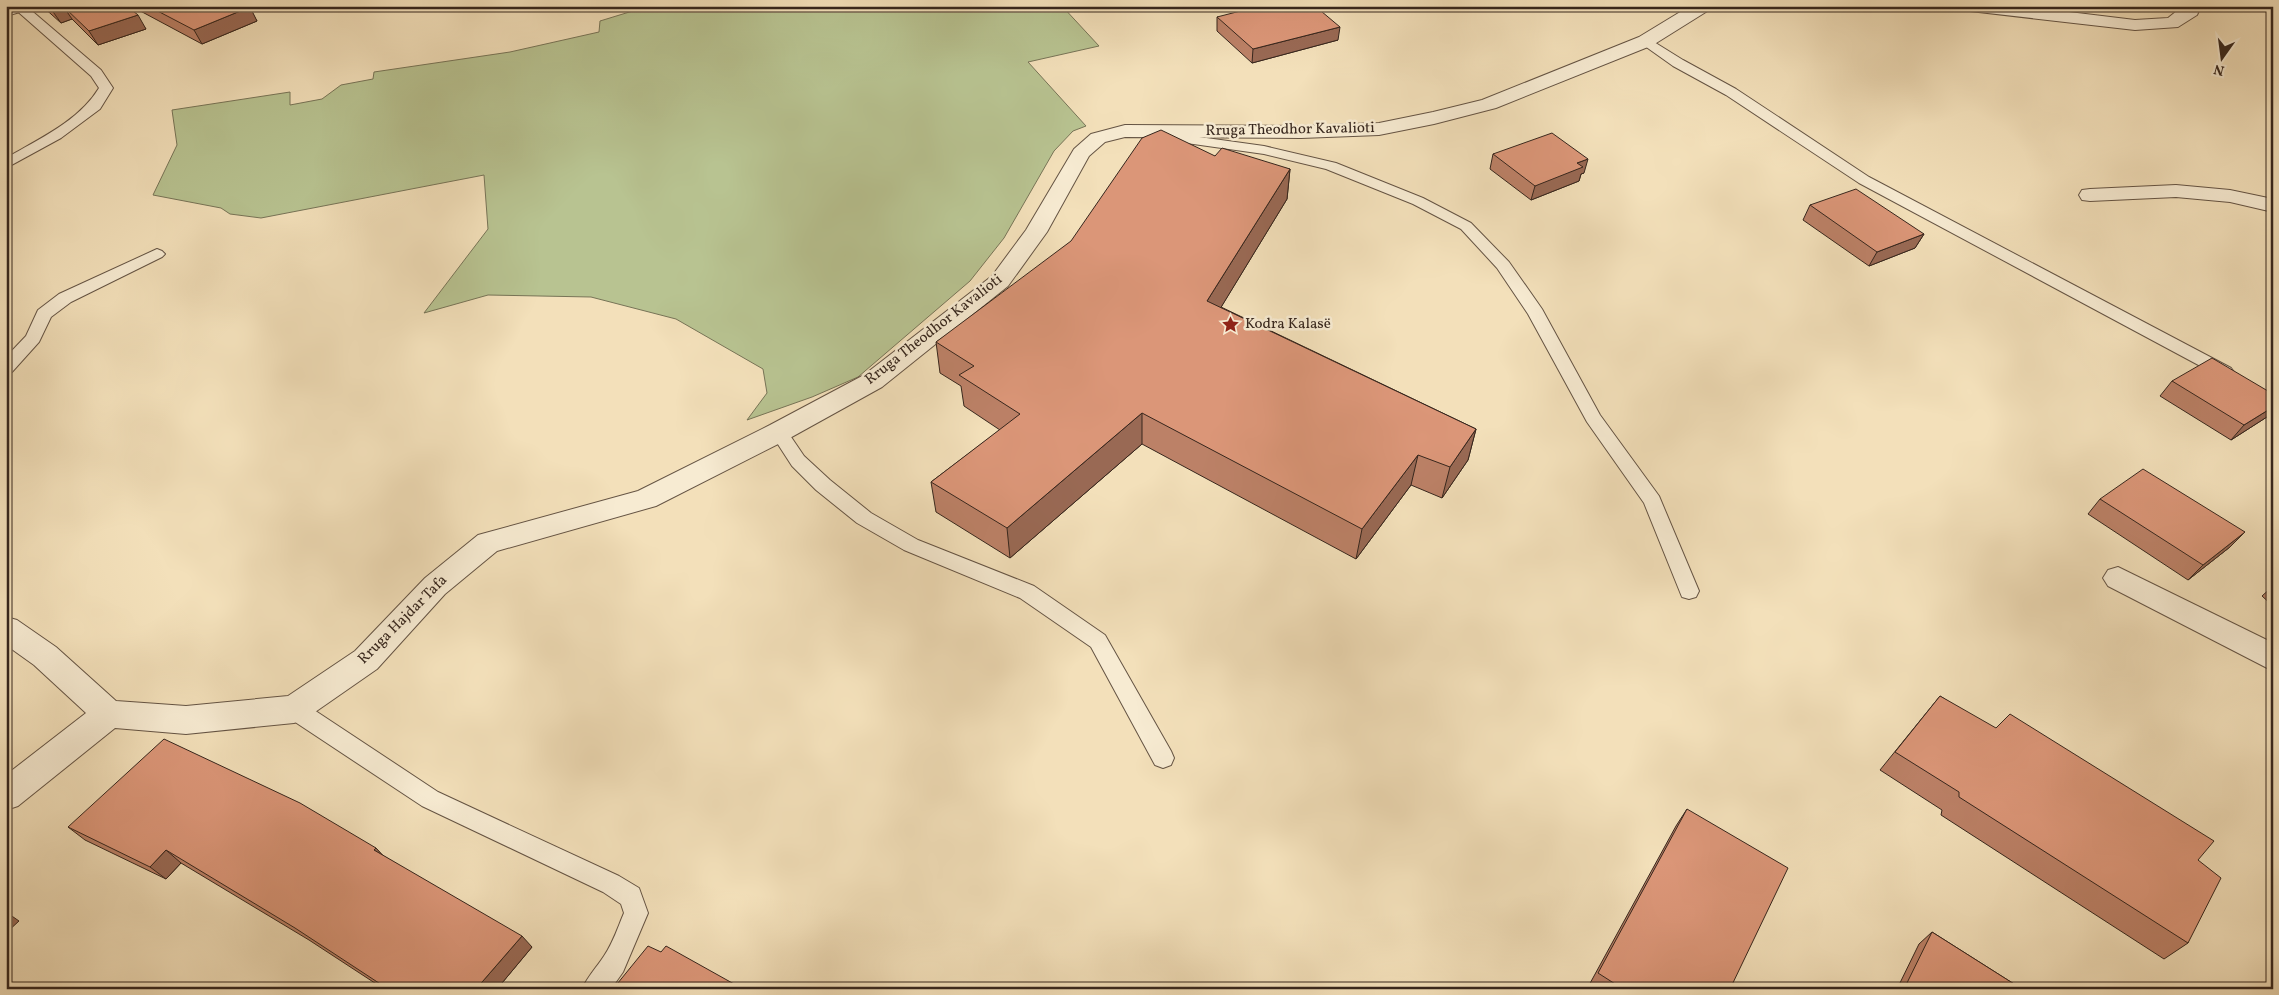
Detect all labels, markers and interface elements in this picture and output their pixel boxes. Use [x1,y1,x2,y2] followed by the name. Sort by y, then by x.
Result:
[2196,32,2246,82] north arrow
[2212,59,2226,80] text: N
[1205,118,1375,142] street label: Rruga Theodhor Kavalioti
[861,270,1007,390] street label: Rruga Theodhor Kavalioti
[1221,314,1241,334] place icon: Kodra Kalasë
[1245,314,1331,335] place label: Kodra Kalasë
[354,571,452,669] street label: Rruga Hajdar Tafa

